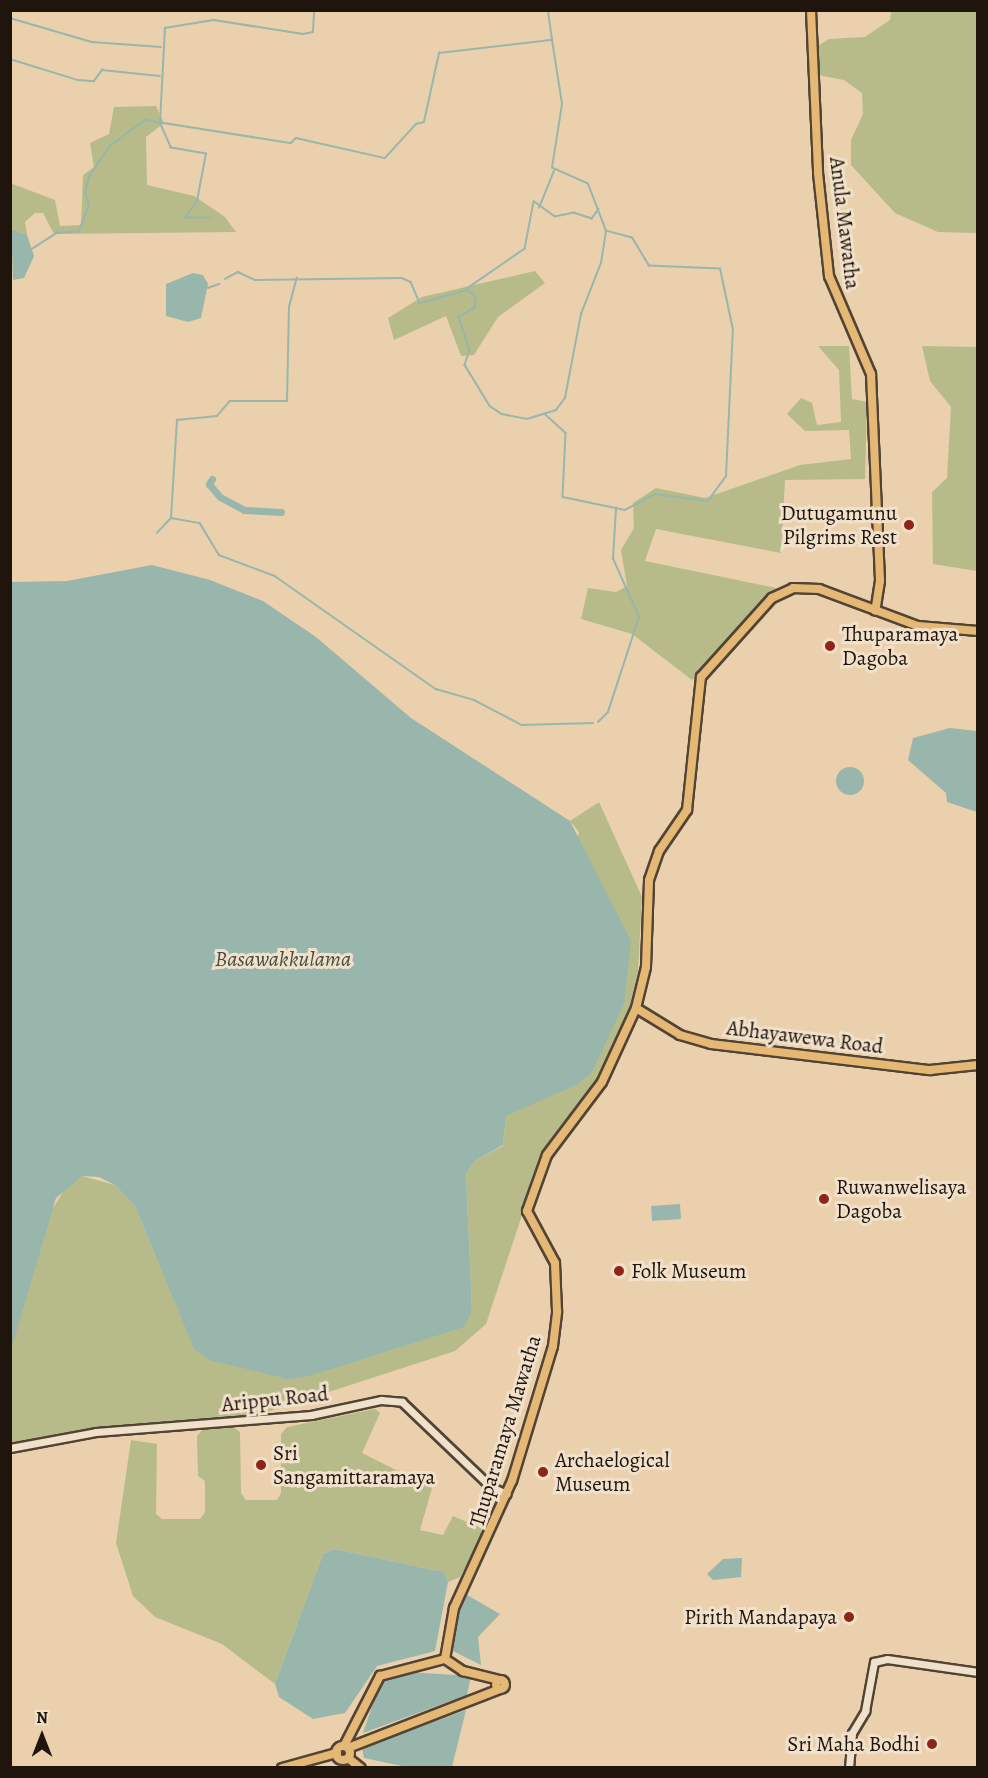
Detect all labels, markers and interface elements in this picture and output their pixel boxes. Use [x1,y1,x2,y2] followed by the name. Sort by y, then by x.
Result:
[824,155,866,291] street label: Anula Mawatha
[781,500,897,550] place label: Dutugamunu Pilgrims Rest
[902,518,916,532] marker: Dutugamunu Pilgrims Rest
[842,621,958,671] place label: Thuparamaya Dagoba
[823,639,837,653] marker: Thuparamaya Dagoba
[215,947,351,973] water label: Basawakkulama
[725,1015,885,1059] street label: Abhayawewa Road
[836,1174,966,1224] place label: Ruwanwelisaya Dagoba
[817,1192,831,1206] marker: Ruwanwelisaya Dagoba
[631,1258,746,1284] place label: Folk Museum
[612,1264,626,1278] marker: Folk Museum
[464,1332,546,1530] street label: Thuparamaya Mawatha
[220,1381,330,1417] street label: Arippu Road
[273,1440,435,1490] place label: Sri Sangamittaramaya
[555,1447,670,1497] place label: Archaelogical Museum
[254,1458,268,1472] marker: Sri Sangamittaramaya
[536,1465,550,1479] marker: Archaelogical Museum
[684,1604,837,1630] place label: Pirith Mandapaya
[842,1610,856,1624] marker: Pirith Mandapaya
[12,1706,72,1766] north arrow
[36,1707,48,1729] text: N
[787,1731,920,1757] place label: Sri Maha Bodhi
[925,1737,939,1751] marker: Sri Maha Bodhi

